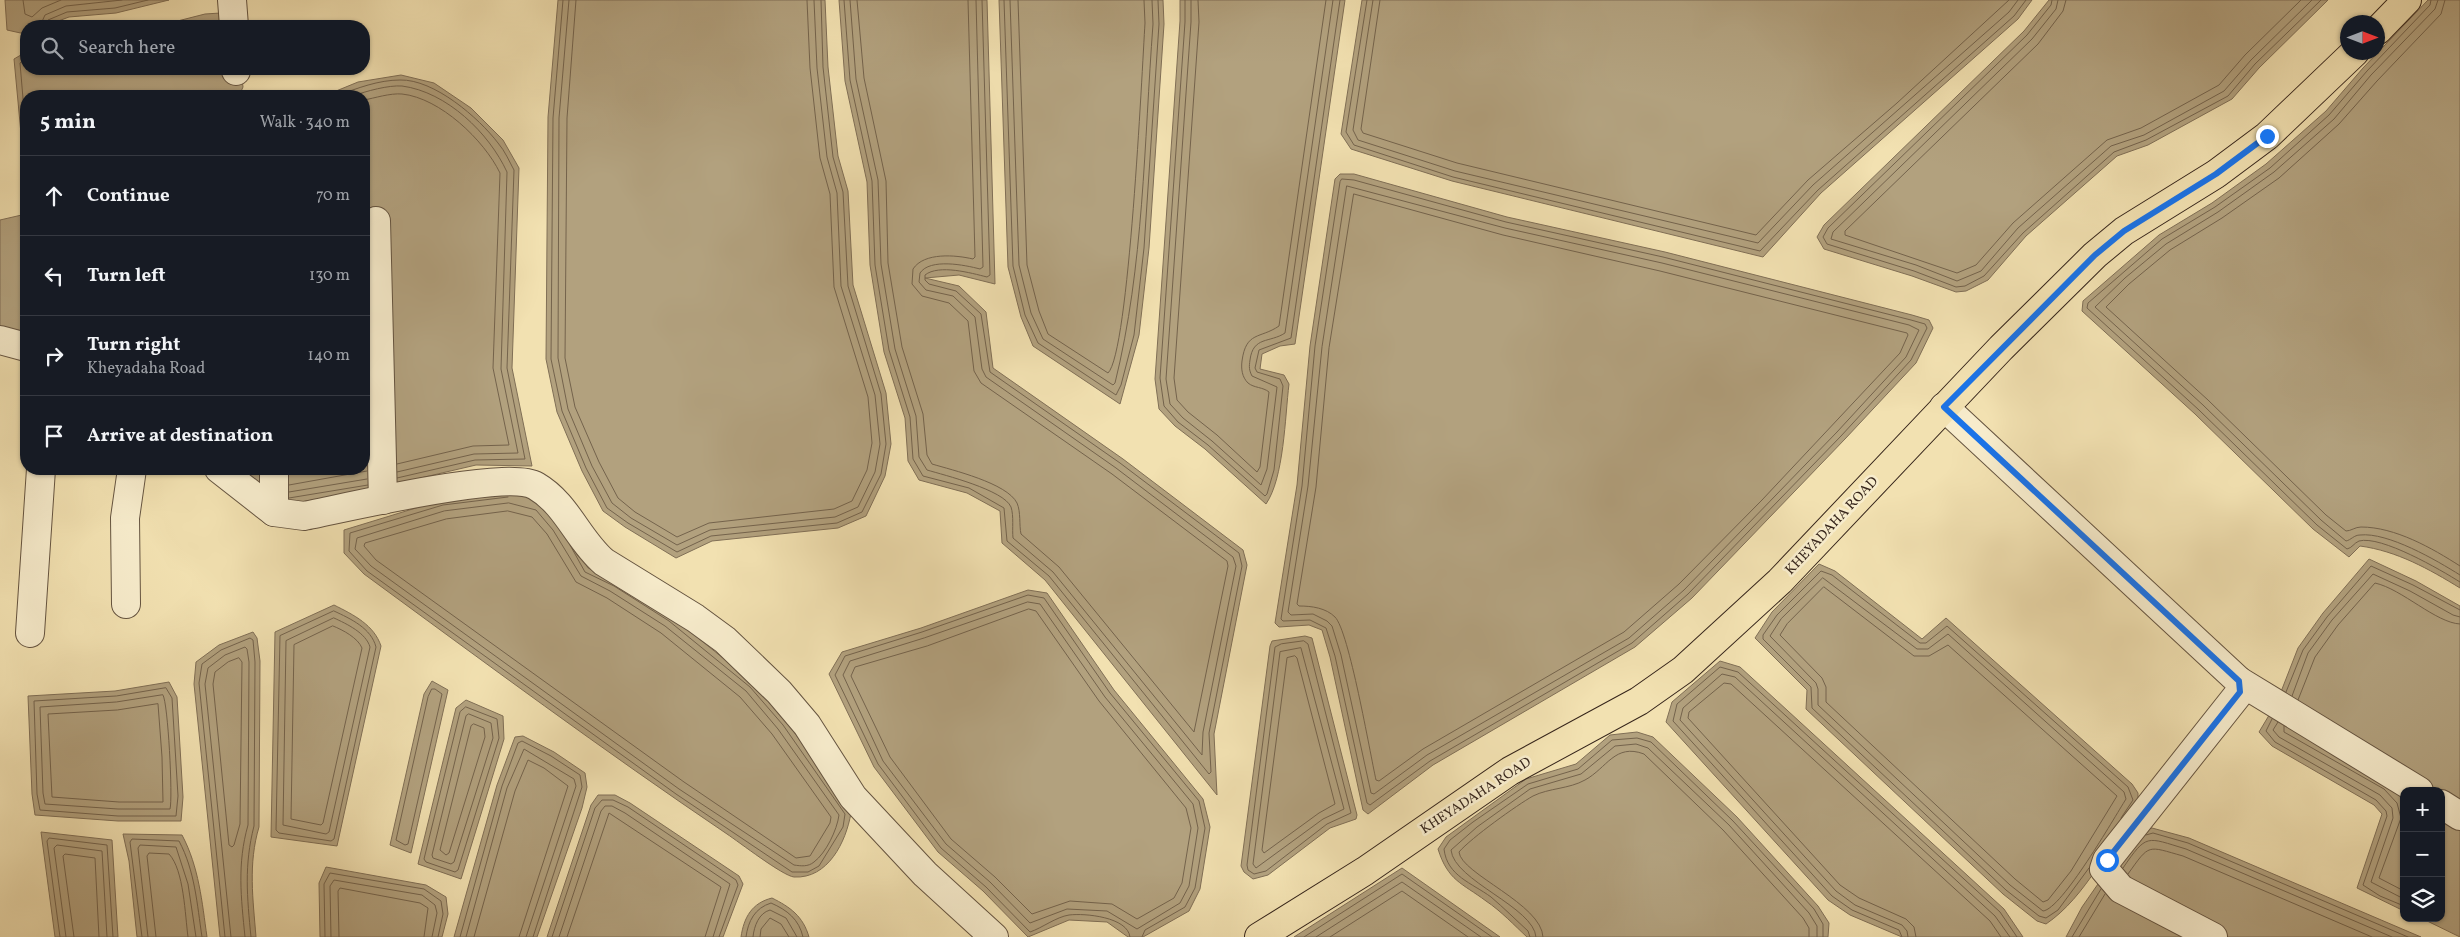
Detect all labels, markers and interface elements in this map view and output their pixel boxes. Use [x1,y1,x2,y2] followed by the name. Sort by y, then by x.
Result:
[2340,15,2385,60] north arrow
[20,20,370,75] search box
[38,34,66,62] icon: search
[78,35,175,61] text: Search here
[40,108,96,137] text: 5 min
[260,112,350,134] text: Walk · 340 m
[2256,125,2279,148] route end
[40,182,68,210] icon: ahead
[87,183,170,209] text: Continue
[316,185,350,207] text: 70 m
[40,262,68,290] icon: left
[87,263,166,289] text: Turn left
[309,265,350,287] text: 130 m
[87,332,180,358] text: Turn right
[40,342,68,370] icon: right
[308,345,350,367] text: 140 m
[87,358,205,380] text: Kheyadaha Road
[40,422,68,450] icon: arrive
[87,423,273,449] text: Arrive at destination
[1781,473,1883,579] street label: KHEYADAHA ROAD
[1417,753,1535,839] street label: KHEYADAHA ROAD
[2400,787,2445,922] map controls
[2400,787,2445,832] button: +
[2400,832,2445,877] button: −
[2096,849,2119,872] route start
[2400,877,2445,922] button: layers

